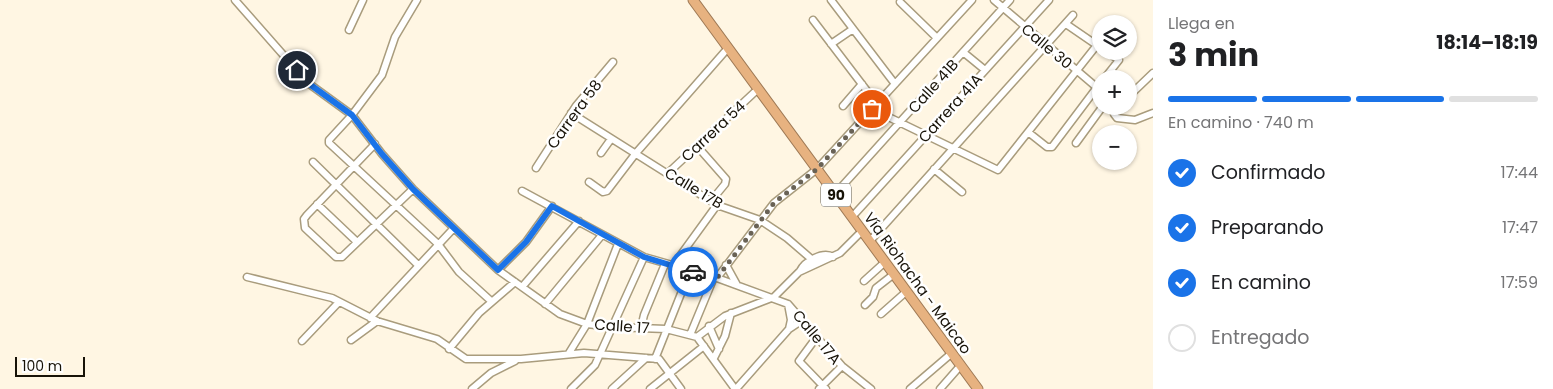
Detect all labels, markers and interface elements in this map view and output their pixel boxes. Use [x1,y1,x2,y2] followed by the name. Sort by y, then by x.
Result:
[1168,12,1235,35] text: Llega en
[1092,15,1137,170] map controls
[1092,15,1137,60] button: layers
[1017,18,1077,74] street label: Calle 30
[1436,29,1538,56] text: 18:14–18:19
[1168,32,1259,77] text: 3 min
[276,49,318,91] pin
[903,55,963,117] street label: Calle 41B
[283,56,311,84] icon: home
[913,69,987,147] street label: Carrera 41A
[1092,70,1137,115] button: +
[542,75,606,153] street label: Carrera 58
[851,88,893,130] pin
[858,95,886,123] icon: bag
[676,96,750,166] street label: Carrera 54
[1168,111,1314,134] text: En camino · 740 m
[1092,125,1137,170] button: −
[1168,159,1196,187] icon: check
[1211,159,1325,186] text: Confirmado
[1501,161,1538,184] text: 17:44
[661,162,727,214] street label: Calle 17B
[821,184,851,206] road number: 90
[859,208,977,358] street label: Vía Riohacha - Maicao
[1168,214,1196,242] icon: check
[1211,214,1324,241] text: Preparando
[1502,216,1538,239] text: 17:47
[668,247,718,297] courier
[679,258,707,286] icon: car
[1168,269,1196,297] icon: check
[1211,269,1311,296] text: En camino
[1501,271,1538,294] text: 17:59
[788,305,846,369] street label: Calle 17A
[594,314,650,338] street label: Calle 17
[1211,324,1309,351] text: Entregado
[15,354,85,377] scale bar
[22,356,62,376] text: 100 m

